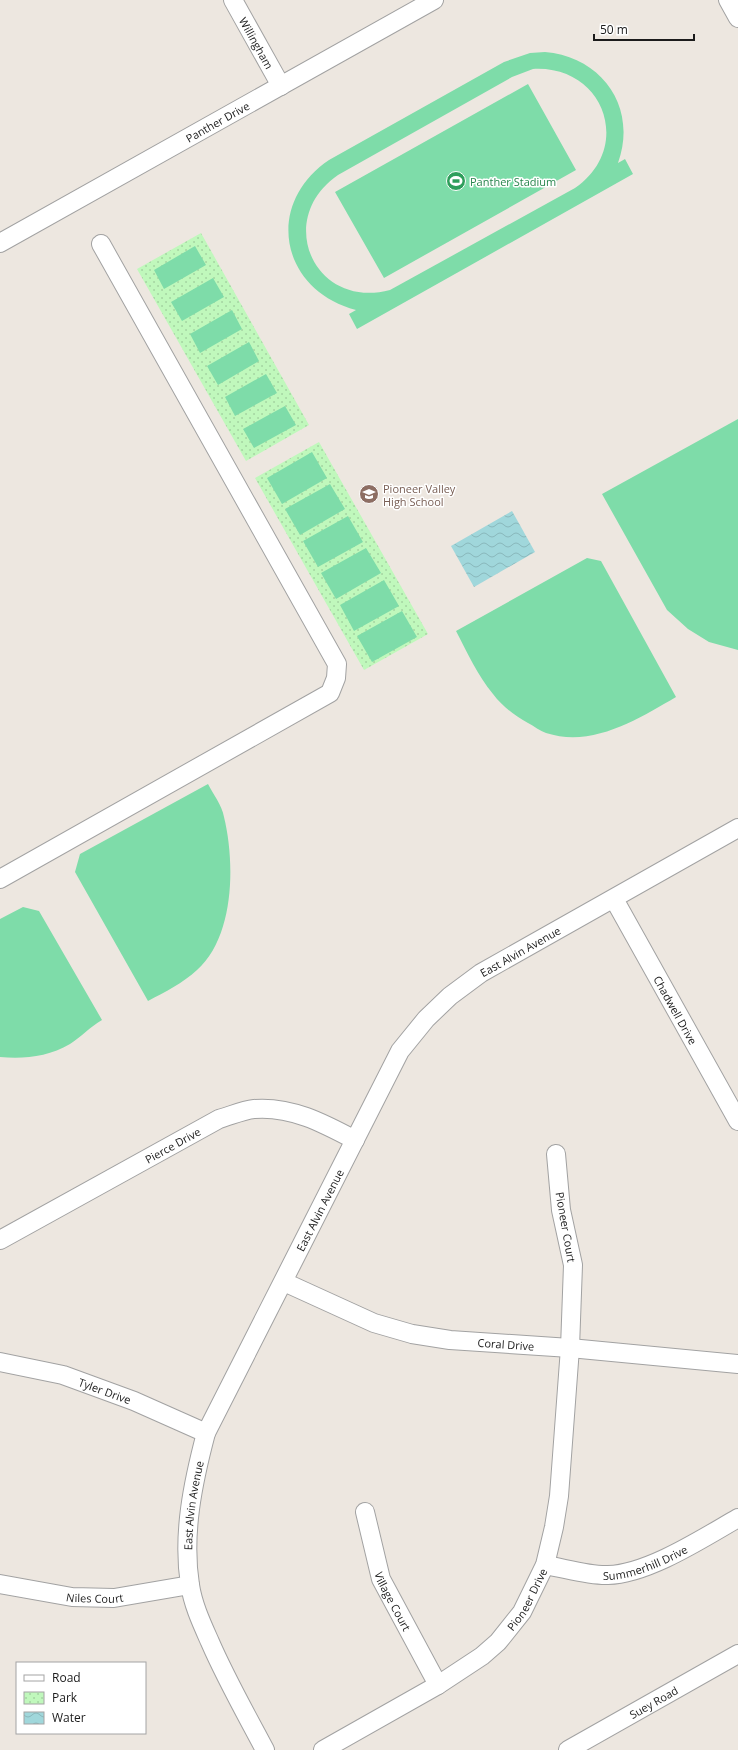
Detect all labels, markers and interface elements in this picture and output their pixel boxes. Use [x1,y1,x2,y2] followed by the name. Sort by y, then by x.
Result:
[236,14,277,71] street label: Willingham
[594,16,694,42] scale bar
[600,21,628,38] text: 50 m
[183,98,252,145] street label: Panther Drive
[445,170,467,192] sports icon: Panther Stadium
[470,174,556,189] place label: Panther Stadium
[383,481,456,509] place label: Pioneer Valley High School
[358,483,380,505] school or university icon: Pioneer Valley High School
[477,922,563,980] street label: East Alvin Avenue
[651,973,701,1047] street label: Chadwell Drive
[142,1123,203,1166] street label: Pierce Drive
[292,1166,346,1254] street label: East Alvin Avenue
[552,1191,580,1263] street label: Pioneer Court
[477,1334,535,1353] street label: Coral Drive
[77,1374,133,1407] street label: Tyler Drive
[180,1459,206,1550] street label: East Alvin Avenue
[603,1541,690,1583] street label: Summerhill Drive
[503,1565,550,1633] street label: Pioneer Drive
[372,1570,415,1633] street label: Village Court
[65,1589,124,1606] street label: Niles Court
[16,1662,146,1734] legend
[52,1669,81,1686] text: Road
[626,1682,680,1722] street label: Suey Road
[52,1689,78,1706] text: Park
[52,1709,86,1726] text: Water

